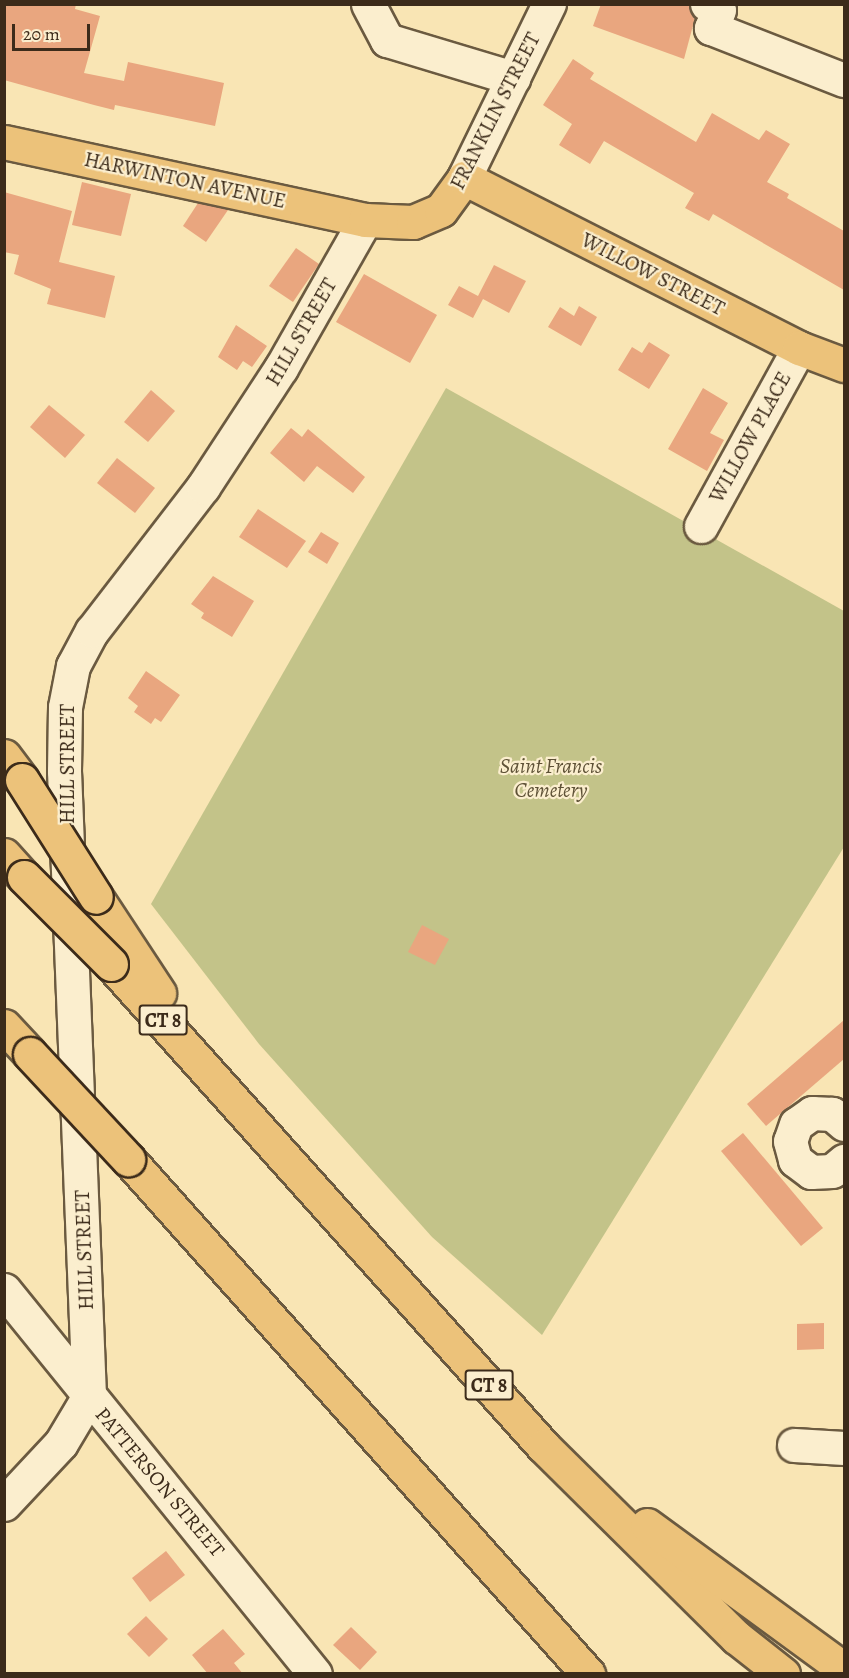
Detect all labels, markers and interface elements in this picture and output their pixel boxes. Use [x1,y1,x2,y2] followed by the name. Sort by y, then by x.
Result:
[15,12,93,50] scale bar
[23,22,60,46] text: 20 m
[445,28,545,194] street label: FRANKLIN STREET
[82,146,288,214] street label: HARWINTON AVENUE
[577,227,729,321] street label: WILLOW STREET
[260,274,342,390] street label: HILL STREET
[704,367,796,507] street label: WILLOW PLACE
[54,704,80,824] street label: HILL STREET
[500,753,602,803] park label: Saint Francis Cemetery
[138,1003,188,1037] road number: CT 8
[69,1190,99,1310] street label: HILL STREET
[464,1368,514,1402] road number: CT 8
[90,1402,230,1562] street label: PATTERSON STREET

